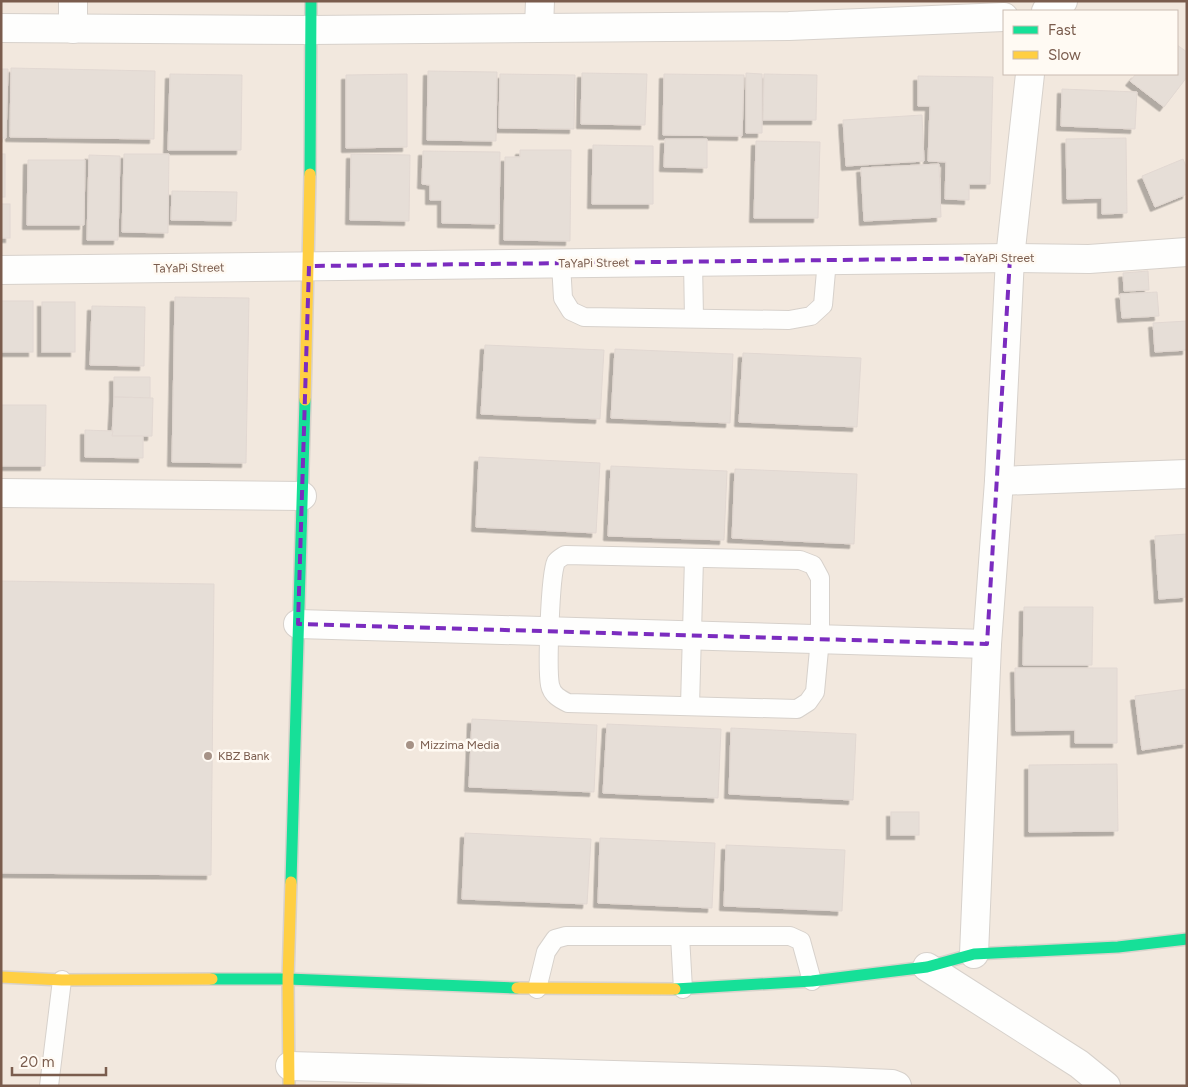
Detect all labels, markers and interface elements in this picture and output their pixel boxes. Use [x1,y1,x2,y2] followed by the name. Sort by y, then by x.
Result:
[1003,10,1178,75] legend
[1048,21,1077,39] text: Fast
[1048,46,1081,64] text: Slow
[964,251,1035,265] street label: TaYaPi Street
[558,255,630,271] street label: TaYaPi Street
[153,260,225,276] street label: TaYaPi Street
[420,738,499,752] place label: Mizzima Media
[404,739,416,751] marker: Mizzima Media
[218,749,269,763] place label: KBZ Bank
[202,750,214,762] marker: KBZ Bank
[12,1044,106,1076] scale bar
[20,1053,54,1071] text: 20 m

